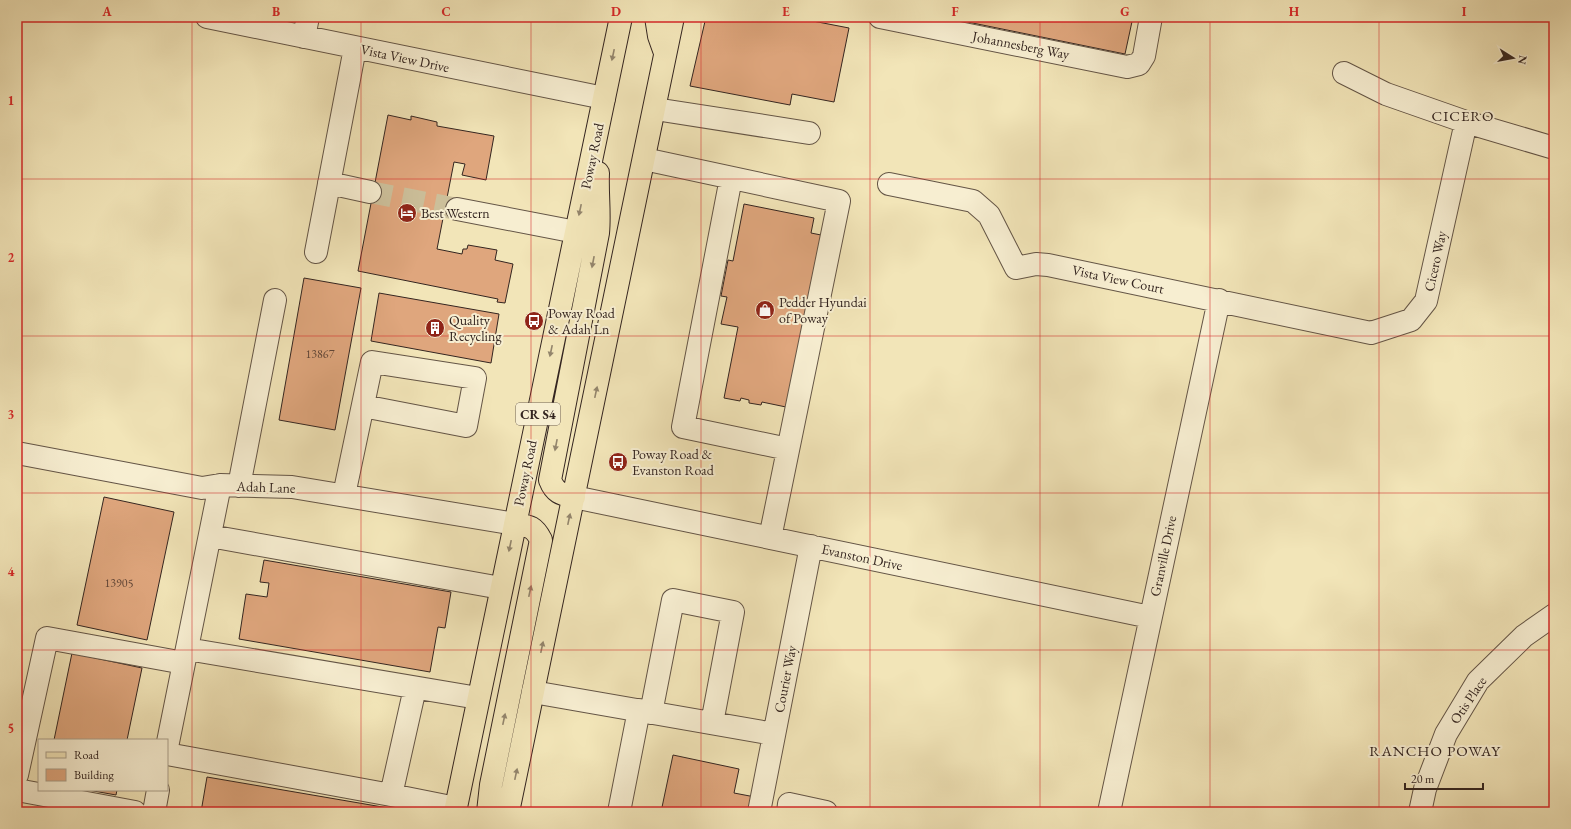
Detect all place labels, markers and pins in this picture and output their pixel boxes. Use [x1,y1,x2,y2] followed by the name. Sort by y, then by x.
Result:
[396,202,418,224] hotel icon: Best Western
[421,204,490,222] place label: Best Western
[779,293,867,327] place label: Pedder Hyundai of Poway
[754,299,776,321] shop icon: Pedder Hyundai of Poway
[548,304,616,338] place label: Poway Road & Adah Ln
[523,310,545,332] bus stop icon: Poway Road & Adah Ln
[449,311,502,345] place label: Quality Recycling
[424,317,446,339] building icon: Quality Recycling
[632,445,715,479] place label: Poway Road & Evanston Road
[607,451,629,473] bus stop icon: Poway Road & Evanston Road

